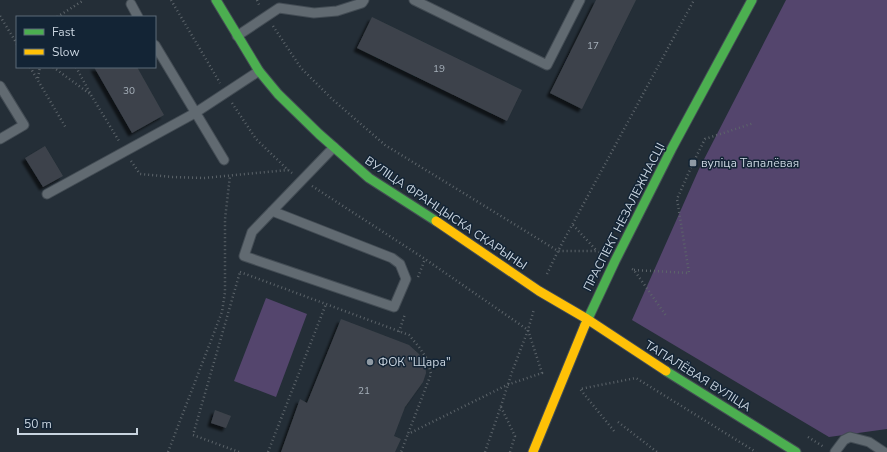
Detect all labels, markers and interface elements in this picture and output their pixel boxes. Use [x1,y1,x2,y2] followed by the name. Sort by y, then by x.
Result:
[16,16,156,68] legend
[52,24,75,40] text: Fast
[587,39,599,53] house number: 17
[52,44,80,60] text: Slow
[433,62,445,76] house number: 19
[123,84,135,98] house number: 30
[580,140,668,294] street label: ПРАСПЕКТ НЕЗАЛЕЖНАСЦІ
[362,153,530,273] street label: ВУЛІЦА ФРАНЦЫСКА СКАРЫНЫ
[701,155,799,171] place label: вуліца Тапалёвая
[688,158,698,168] marker: вуліца Тапалёвая
[642,337,754,415] street label: ТАПАЛЁВАЯ ВУЛІЦА
[378,354,451,370] place label: ФОК "Щара"
[365,357,375,367] marker: ФОК "Щара"
[358,384,370,398] house number: 21
[18,410,137,436] scale bar
[24,416,52,432] text: 50 m

